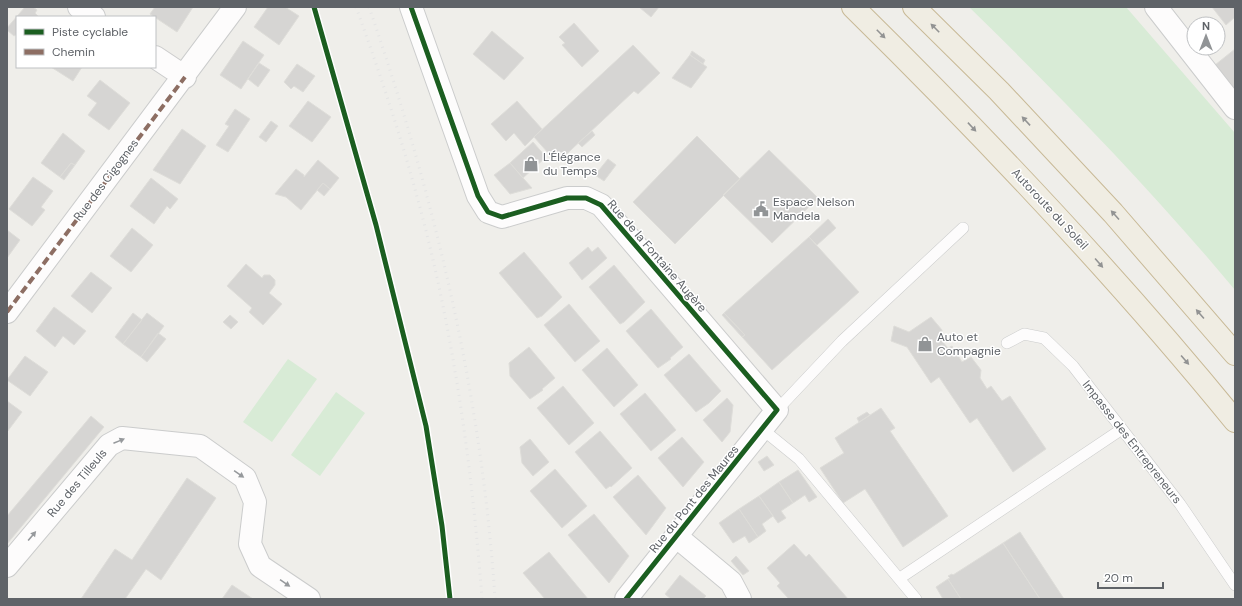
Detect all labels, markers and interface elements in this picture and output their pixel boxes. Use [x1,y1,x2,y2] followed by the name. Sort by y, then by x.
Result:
[16,16,156,68] legend
[1186,16,1226,56] north arrow
[1202,19,1210,33] text: N
[930,23,940,33] one-way arrow
[52,24,128,40] text: Piste cyclable
[876,29,886,39] one-way arrow
[52,44,95,60] text: Chemin
[1021,116,1031,126] one-way arrow
[967,122,977,132] one-way arrow
[70,136,142,224] street label: Rue des Cigognes
[543,149,601,179] place label: L'Élégance du Temps
[522,155,540,173] shop icon: L'Élégance du Temps
[1008,165,1092,253] street label: Autoroute du Soleil
[773,194,855,224] place label: Espace Nelson Mandela
[604,196,710,316] street label: Rue de la Fontaine Augère
[752,200,770,218] public building icon: Espace Nelson Mandela
[1111,210,1120,221] one-way arrow
[1095,257,1104,268] one-way arrow
[1196,308,1205,319] one-way arrow
[937,329,1001,359] place label: Auto et Compagnie
[916,335,934,353] shop icon: Auto et Compagnie
[1180,356,1189,365] one-way arrow
[1079,377,1185,507] street label: Impasse des Entrepreneurs
[113,437,125,443] one-way arrow
[646,442,742,556] street label: Rue du Pont des Maures
[44,445,110,521] street label: Rue des Tilleuls
[234,470,244,478] one-way arrow
[28,531,37,542] one-way arrow
[1098,564,1163,590] scale bar
[1104,570,1133,586] text: 20 m
[280,579,290,587] one-way arrow

